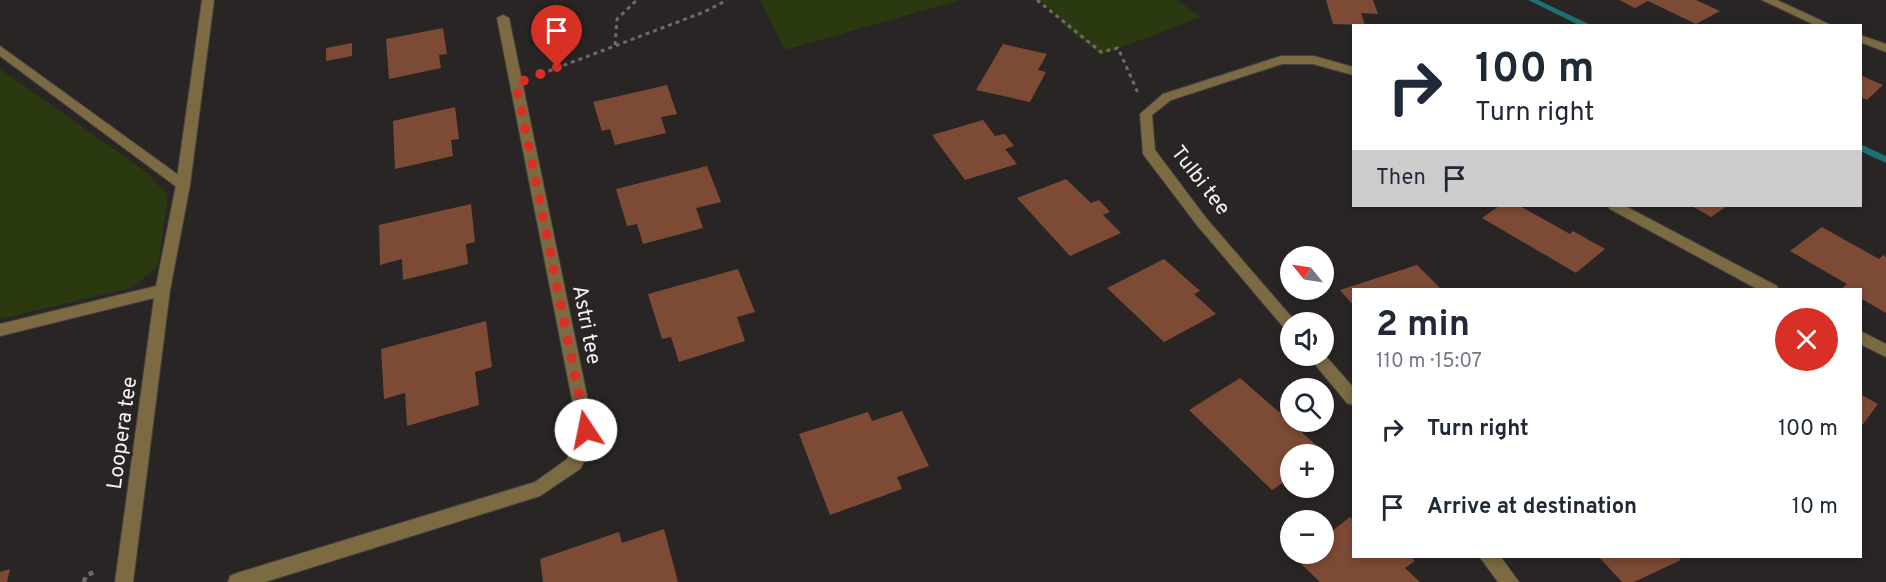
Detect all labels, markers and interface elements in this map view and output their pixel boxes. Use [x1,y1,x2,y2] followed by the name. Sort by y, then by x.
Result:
[531,5,582,67] pin
[540,14,573,47] icon: arrive
[1475,44,1594,97] text: 100 m
[1376,48,1454,126] icon: right
[1475,96,1594,130] text: Turn right
[1164,141,1236,221] street label: Tulbi tee
[1438,162,1471,195] icon: arrive
[1376,165,1426,192] text: Then
[1280,246,1334,300] north arrow
[1280,246,1334,564] map controls
[565,283,607,367] street label: Astri tee
[1376,303,1470,349] text: 2 min
[1775,308,1838,371] button: close
[1280,312,1334,366] button: sound
[1376,349,1482,375] text: 110 m · 15:07
[102,375,144,491] street label: Loopera tee
[1280,378,1334,432] button: search
[554,398,618,462] position arrow
[1376,413,1409,446] icon: right
[1427,416,1529,443] text: Turn right
[1778,416,1838,443] text: 100 m
[1280,444,1334,498] button: +
[1376,491,1409,524] icon: arrive
[1427,494,1637,521] text: Arrive at destination
[1792,494,1838,521] text: 10 m
[1280,510,1334,564] button: −

